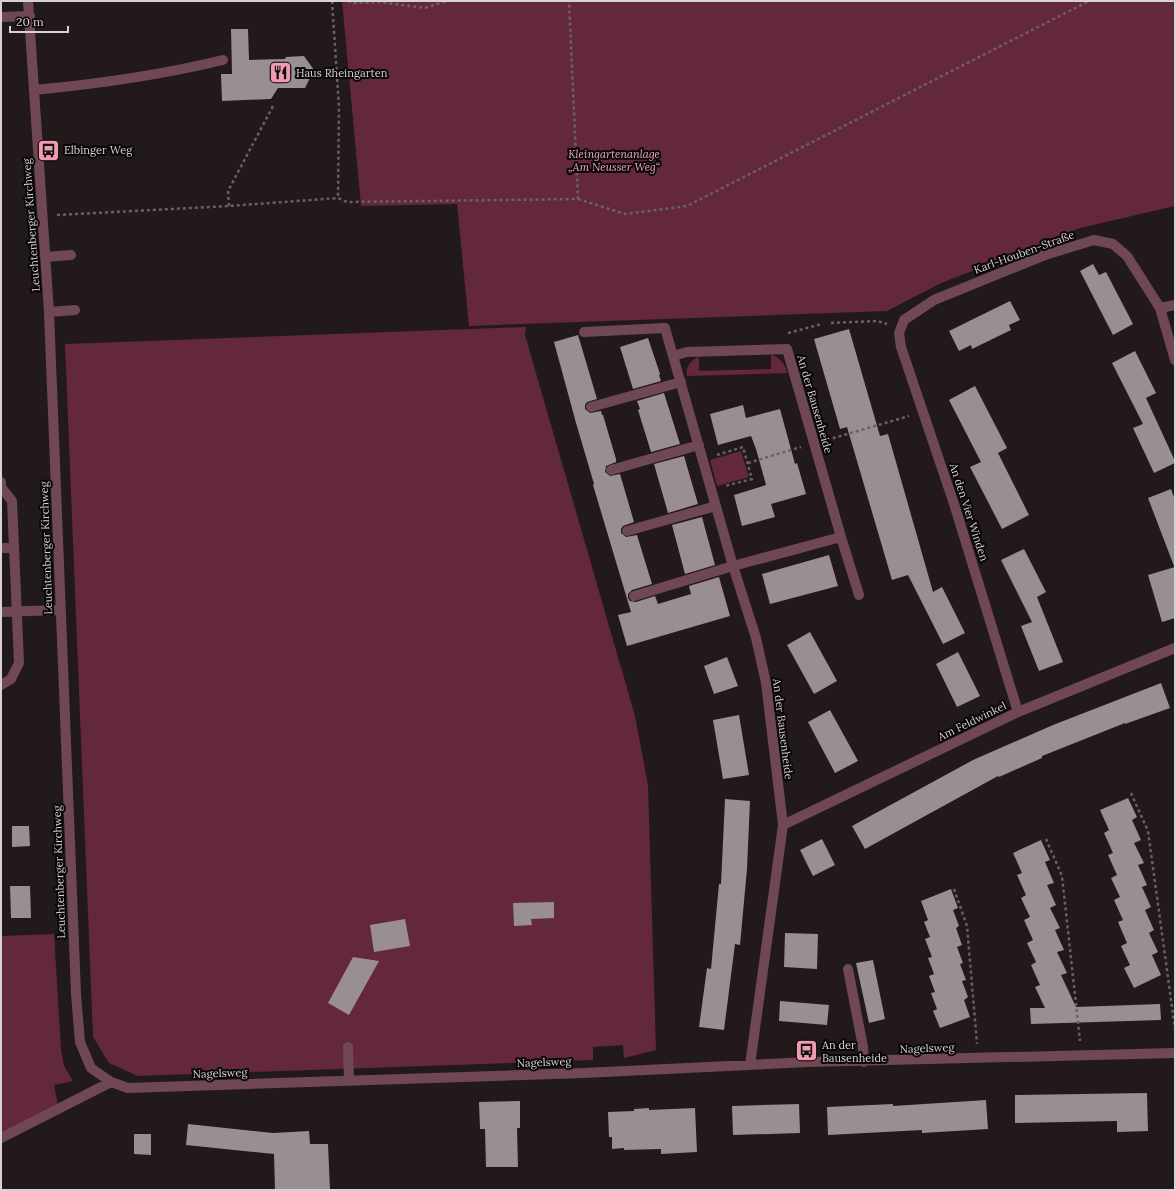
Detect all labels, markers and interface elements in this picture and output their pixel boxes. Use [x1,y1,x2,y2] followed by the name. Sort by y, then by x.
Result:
[10,8,68,34] scale bar
[16,14,44,29] text: 20 m
[268,60,294,86] restaurant icon: Haus Rheingarten
[296,66,388,80] place label: Haus Rheingarten
[35,137,61,163] bus stop icon: Elbinger Weg
[64,143,133,157] place label: Elbinger Weg
[568,147,660,174] park label: Kleingartenanlage „Am Neusser Weg“
[19,157,43,292] street label: Leuchtenberger Kirchweg
[972,227,1076,277] street label: Karl-Houben-Straße
[794,352,836,455] street label: An der Bausenheide
[946,460,992,563] street label: An den Vier Winden
[37,480,55,615] street label: Leuchtenberger Kirchweg
[770,677,796,780] street label: An der Bausenheide
[935,698,1008,744] street label: Am Feldwinkel
[50,804,68,939] street label: Leuchtenberger Kirchweg
[794,1038,820,1064] bus stop icon: An der Bausenheide
[821,1038,887,1065] place label: An der Bausenheide
[899,1040,956,1056] street label: Nagelsweg
[516,1054,573,1070] street label: Nagelsweg
[192,1065,249,1081] street label: Nagelsweg

